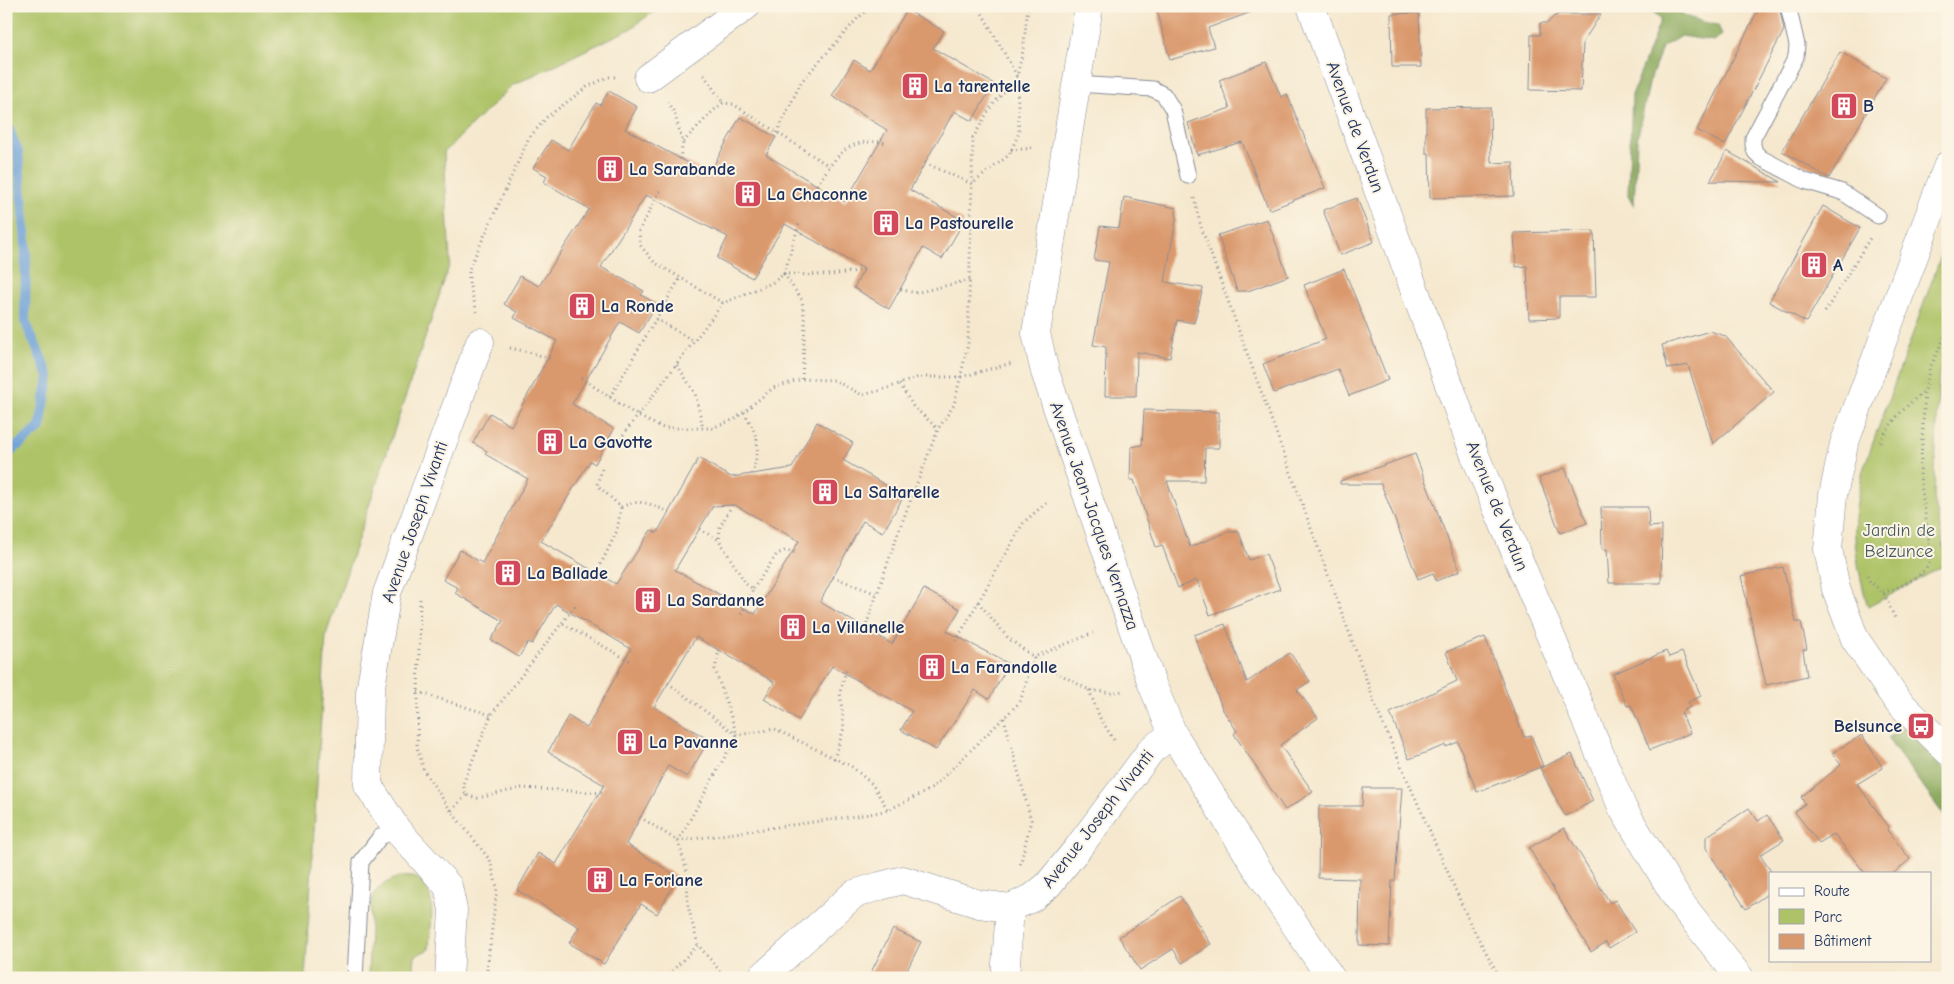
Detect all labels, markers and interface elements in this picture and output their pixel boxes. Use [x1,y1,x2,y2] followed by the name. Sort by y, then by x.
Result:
[1321,58,1389,196] street label: Avenue de Verdun
[900,71,930,101] building icon: La tarentelle
[934,76,1031,97] place label: La tarentelle
[1829,91,1859,121] building icon: B
[1863,96,1874,117] place label: B
[595,154,625,184] building icon: La Sarabande
[629,159,735,180] place label: La Sarabande
[733,179,763,209] building icon: La Chaconne
[767,184,868,205] place label: La Chaconne
[871,208,901,238] building icon: La Pastourelle
[905,213,1014,234] place label: La Pastourelle
[1799,250,1829,280] building icon: A
[1833,255,1843,276] place label: A
[567,291,597,321] building icon: La Ronde
[601,296,674,317] place label: La Ronde
[1045,399,1143,633] street label: Avenue Jean-Jacques Vernazza
[535,427,565,457] building icon: La Gavotte
[569,432,653,453] place label: La Gavotte
[377,438,453,606] street label: Avenue Joseph Vivanti
[1461,438,1533,574] street label: Avenue de Verdun
[810,477,840,507] building icon: La Saltarelle
[844,482,940,503] place label: La Saltarelle
[1863,520,1935,562] park label: Jardin de Belzunce
[493,558,523,588] building icon: La Ballade
[527,563,608,584] place label: La Ballade
[633,585,663,615] building icon: La Sardanne
[667,590,765,611] place label: La Sardanne
[778,612,808,642] building icon: La Villanelle
[812,617,905,638] place label: La Villanelle
[917,652,947,682] building icon: La Farandolle
[951,657,1057,678] place label: La Farandolle
[1906,711,1936,741] bus stop icon: Belsunce
[1834,716,1902,737] place label: Belsunce
[615,727,645,757] building icon: La Pavanne
[649,732,738,753] place label: La Pavanne
[1038,746,1158,892] street label: Avenue Joseph Vivanti
[585,865,615,895] building icon: La Forlane
[619,870,703,891] place label: La Forlane
[1769,872,1932,962] legend
[1814,882,1850,900] text: Route
[1814,908,1842,926] text: Parc
[1814,932,1872,950] text: Bâtiment

